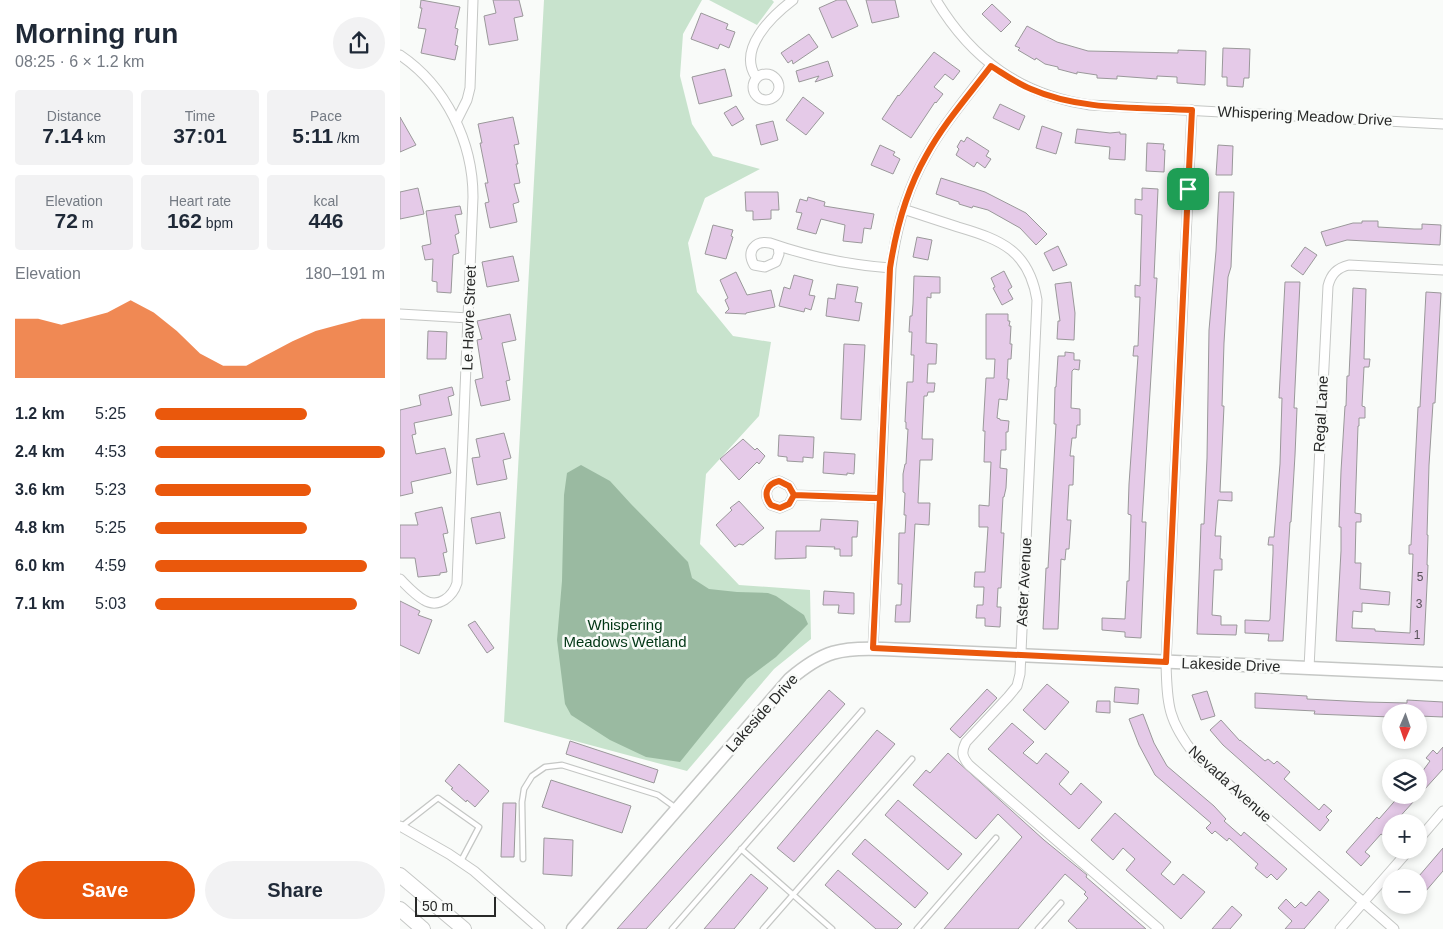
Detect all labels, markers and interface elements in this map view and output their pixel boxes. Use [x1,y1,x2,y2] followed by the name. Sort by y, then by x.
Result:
[333,17,385,69] button: share
[15,18,178,49] text: Morning run
[15,53,144,70] text: 08:25 · 6 × 1.2 km
[1217,102,1393,129] street label: Whispering Meadow Drive
[47,108,101,124] text: Distance
[185,108,215,124] text: Time
[310,108,342,124] text: Pace
[42,124,83,147] text: 7.14
[173,124,227,147] text: 37:01
[292,124,333,147] text: 5:11
[83,130,106,146] text: km
[333,130,360,146] text: /km
[1167,168,1209,210] pin
[1174,175,1202,203] icon: arrive
[45,193,103,209] text: Elevation
[169,193,231,209] text: Heart rate
[314,193,338,209] text: kcal
[55,209,78,232] text: 72
[167,209,202,232] text: 162
[308,209,344,232] text: 446
[78,215,93,231] text: m
[202,215,233,231] text: bpm
[458,264,479,371] street label: Le Havre Street
[15,265,81,282] text: Elevation
[305,265,385,282] text: 180–191 m
[1310,375,1331,453] street label: Regal Lane
[15,405,65,422] text: 1.2 km
[95,405,126,422] text: 5:25
[15,443,65,460] text: 2.4 km
[95,443,126,460] text: 4:53
[15,481,65,498] text: 3.6 km
[95,481,126,498] text: 5:23
[15,519,65,536] text: 4.8 km
[95,519,126,536] text: 5:25
[1013,537,1034,627] street label: Aster Avenue
[15,557,65,574] text: 6.0 km
[95,557,126,574] text: 4:59
[1417,570,1424,584] house number: 5
[15,595,65,612] text: 7.1 km
[95,595,126,612] text: 5:03
[1416,597,1423,611] house number: 3
[563,616,687,650] park label: Whispering Meadows Wetland
[1414,628,1421,642] house number: 1
[1181,654,1281,675] street label: Lakeside Drive
[722,670,801,755] street label: Lakeside Drive
[1382,704,1428,749] north arrow
[1382,704,1427,914] map controls
[1185,742,1275,825] street label: Nevada Avenue
[1382,759,1427,804] button: layers
[1382,814,1427,859] button: +
[15,861,195,919] button: Save
[205,861,385,919] button: Share
[1382,869,1427,914] button: −
[415,894,496,917] scale bar
[422,898,453,914] text: 50 m

